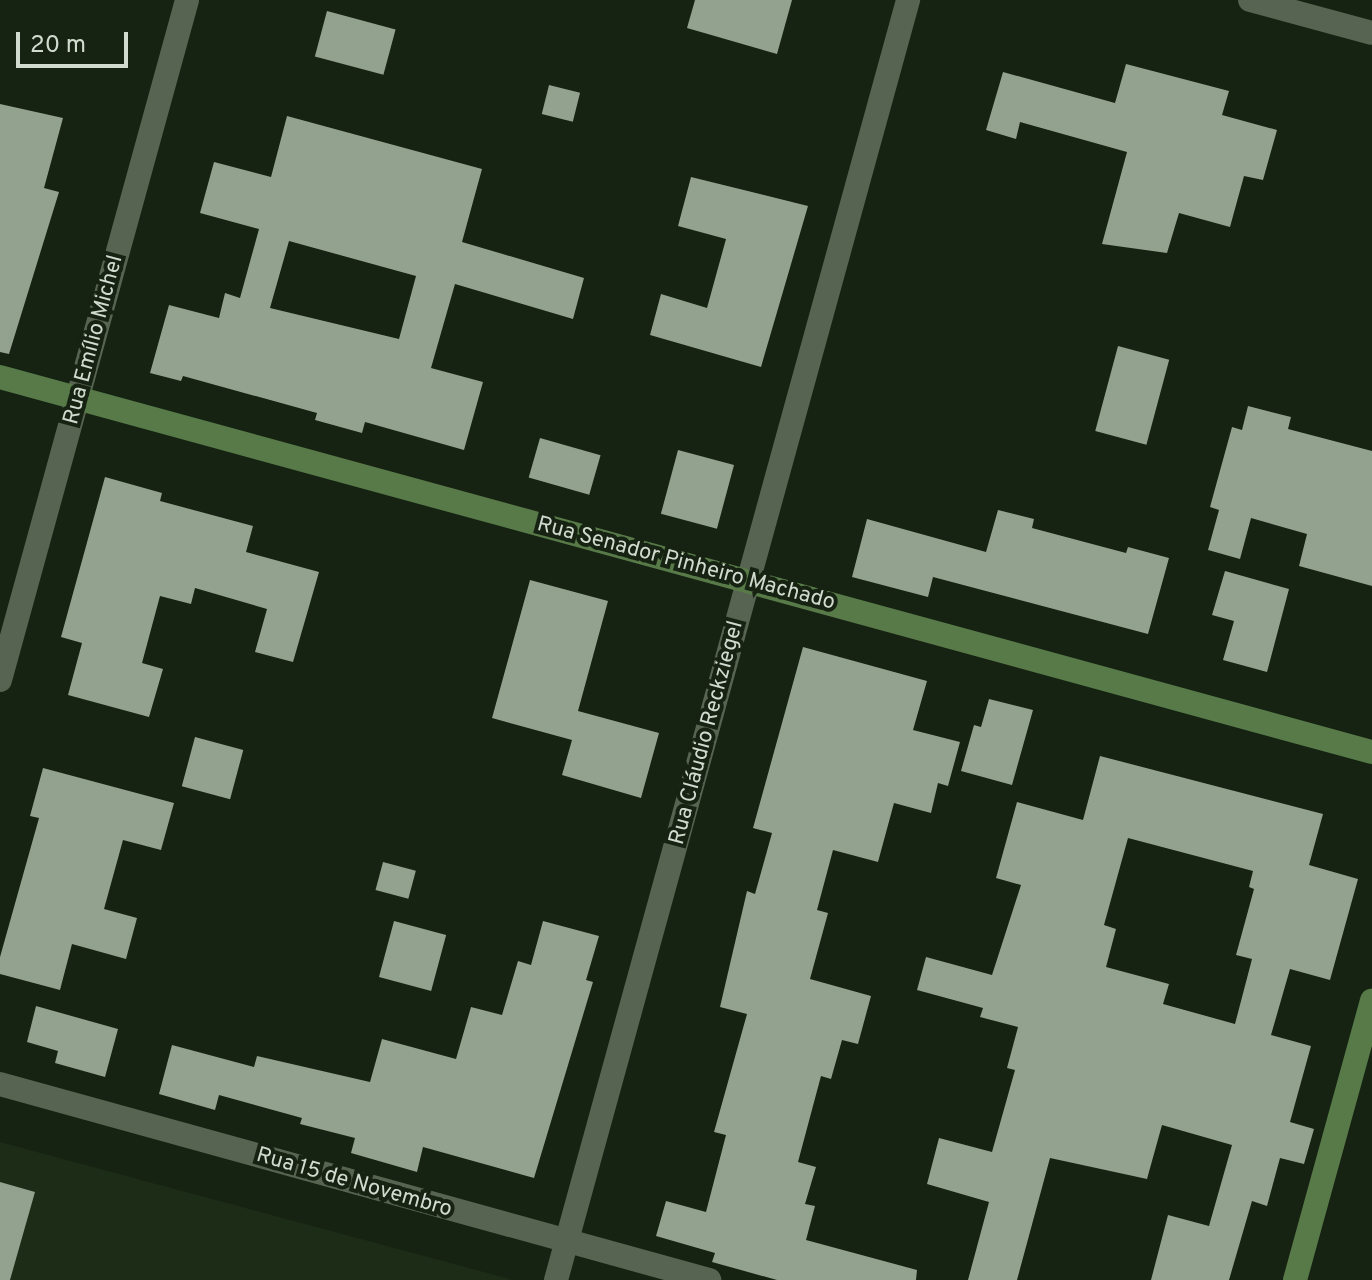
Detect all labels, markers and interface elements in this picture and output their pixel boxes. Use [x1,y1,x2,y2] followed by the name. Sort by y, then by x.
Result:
[20,16,132,66] scale bar
[30,31,86,61] text: 20 m
[59,252,129,428] street label: Rua Emílio Michel
[534,511,838,617] street label: Rua Senador Pinheiro Machado
[664,618,750,848] street label: Rua Cláudio Reckziegel
[253,1142,455,1224] street label: Rua 15 de Novembro

